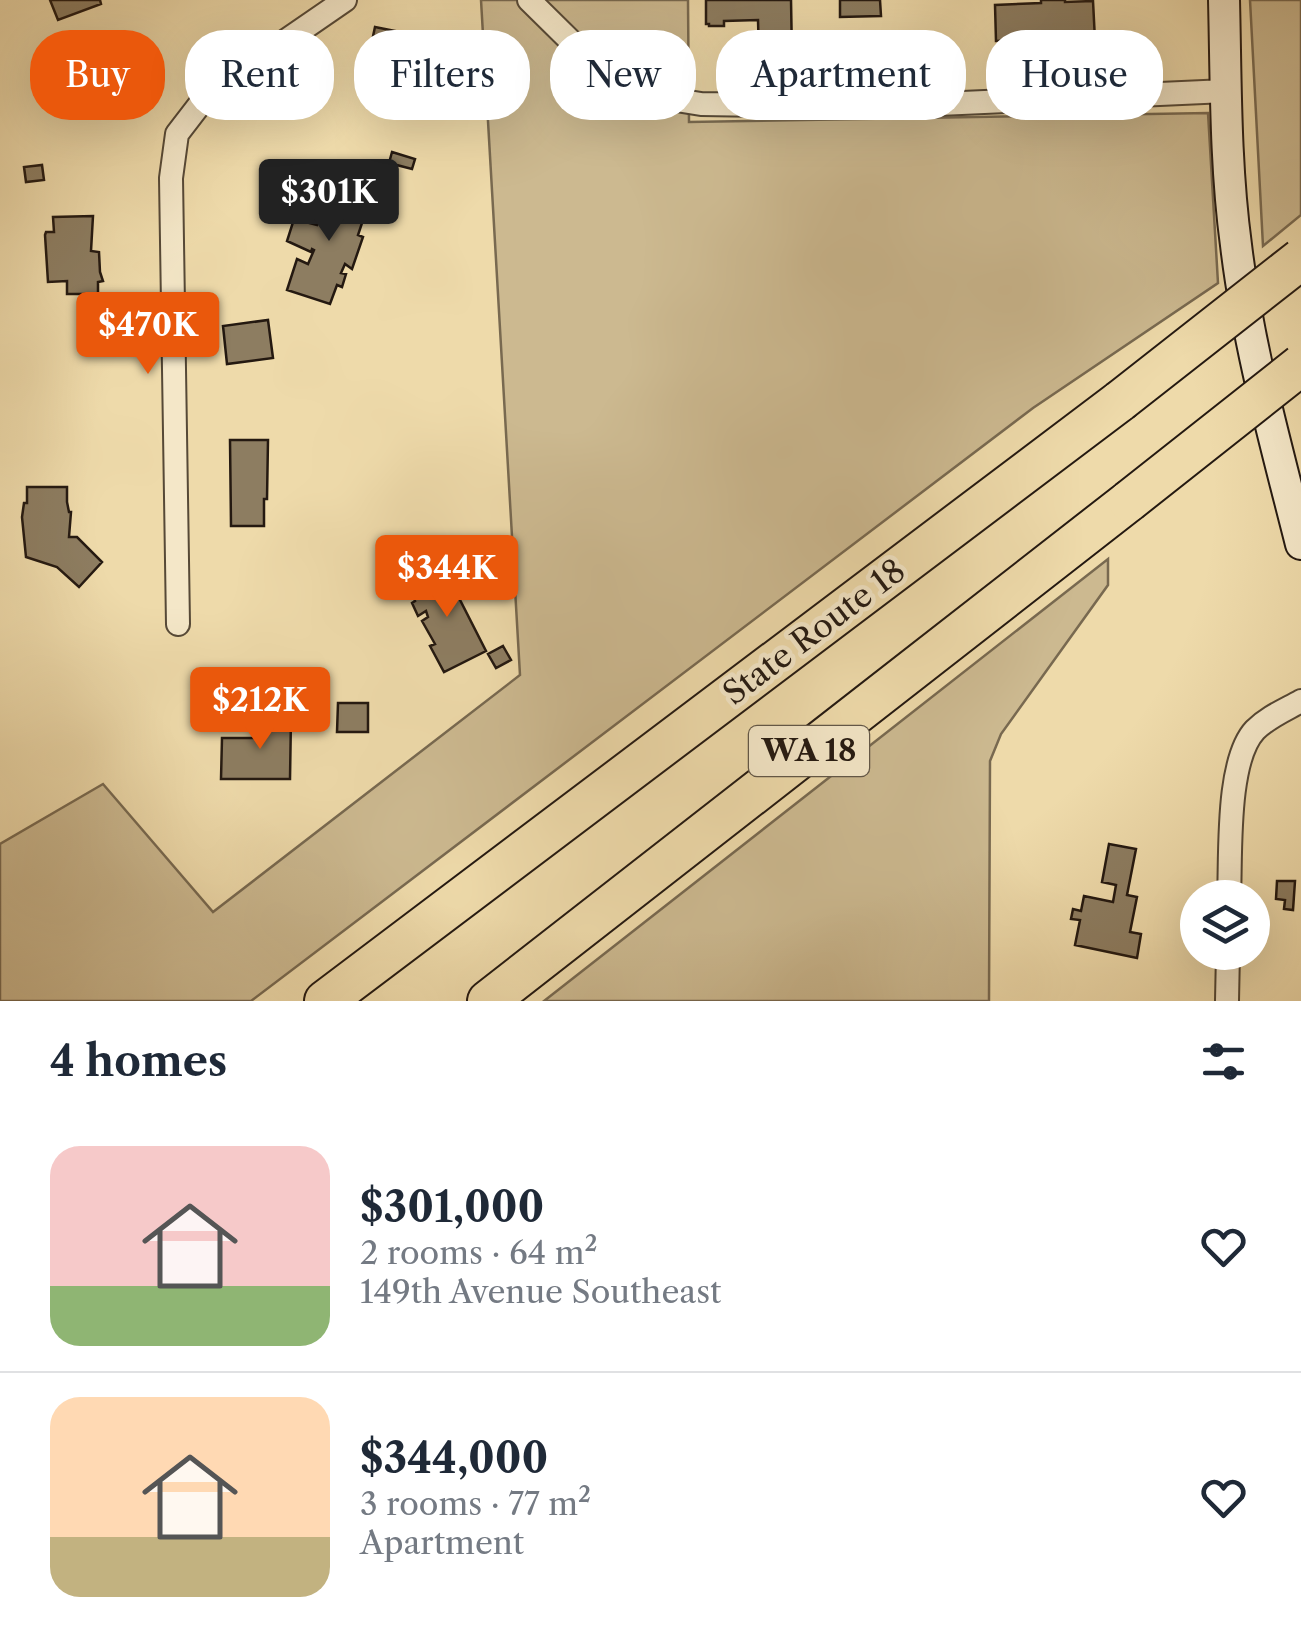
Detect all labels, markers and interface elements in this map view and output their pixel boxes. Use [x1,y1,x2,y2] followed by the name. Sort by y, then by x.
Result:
[30,30,165,120] chip: Buy
[185,30,334,120] chip: Rent
[354,30,530,120] chip: Filters
[550,30,696,120] chip: New
[716,30,966,120] chip: Apartment
[986,30,1163,120] chip: House
[259,159,399,244] pin: $301K
[281,172,377,211] text: $301K
[78,292,218,377] pin: $470K
[98,305,198,344] text: $470K
[377,535,517,620] pin: $344K
[397,548,497,587] text: $344K
[715,550,912,713] street label: State Route 18
[190,667,330,752] pin: $212K
[212,680,308,719] text: $212K
[749,726,869,776] road number: WA 18
[1180,880,1270,970] map controls
[1180,880,1270,970] button: layers
[1196,1034,1251,1089] icon: filters
[50,1035,227,1087] text: 4 homes
[360,1181,544,1233] text: $301,000
[130,1186,250,1306] icon: home
[1196,1219,1251,1274] icon: heart
[360,1233,598,1272] text: 2 rooms · 64 m²
[360,1272,721,1311] text: 149th Avenue Southeast
[360,1432,548,1484] text: $344,000
[130,1437,250,1557] icon: home
[1196,1470,1251,1525] icon: heart
[360,1484,591,1523] text: 3 rooms · 77 m²
[360,1523,524,1562] text: Apartment

